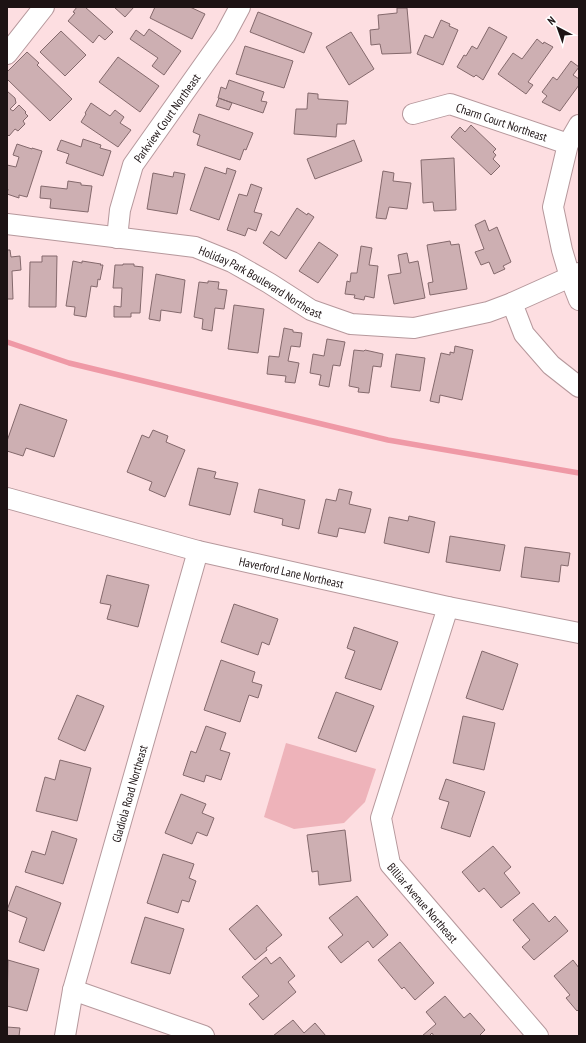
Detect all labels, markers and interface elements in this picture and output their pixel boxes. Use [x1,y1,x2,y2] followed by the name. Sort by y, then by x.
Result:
[538,8,578,48] north arrow
[545,13,558,28] text: N
[130,70,203,165] street label: Parkview Court Northeast
[454,99,550,144] street label: Charm Court Northeast
[197,242,325,321] street label: Holiday Park Boulevard Northeast
[238,553,346,591] street label: Haverford Lane Northeast
[108,742,150,844] street label: Gladiola Road Northeast
[385,859,462,946] street label: Billiar Avenue Northeast

